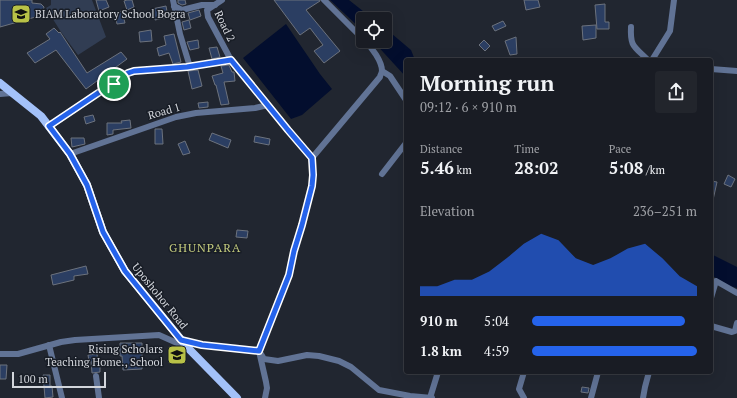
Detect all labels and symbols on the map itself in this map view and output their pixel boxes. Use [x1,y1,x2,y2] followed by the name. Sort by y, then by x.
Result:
[10,3,32,25] school or university icon: BIAM Laboratory School Bogra
[35,7,186,21] place label: BIAM Laboratory School Bogra
[211,8,239,44] street label: Road 2
[97,67,131,101] pin
[146,100,182,122] street label: Road 1
[169,240,241,255] district label: GHUNPARA
[129,260,191,332] street label: Uposhohor Road
[45,342,163,369] place label: Rising Scholars Teaching Home., School
[166,344,188,366] school or university icon: Rising Scholars Teaching Home., School
[12,370,106,389] scale bar

